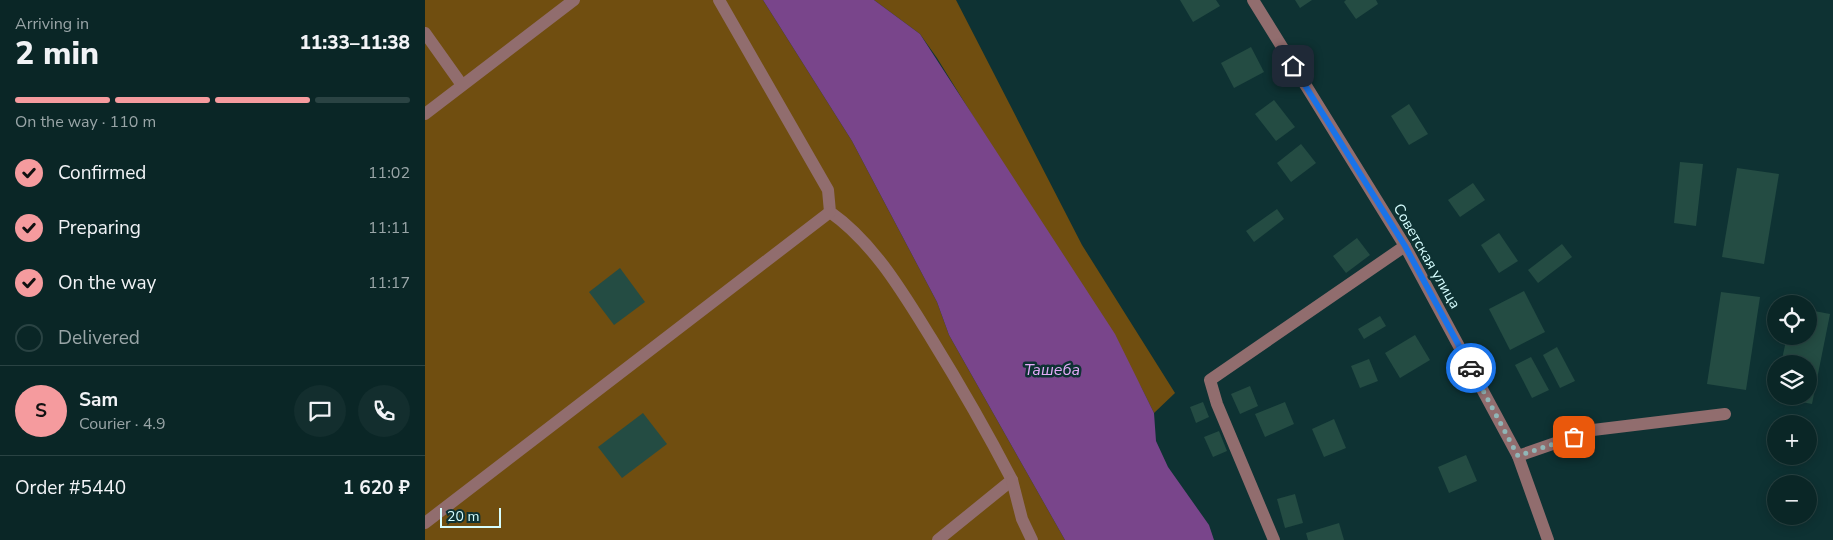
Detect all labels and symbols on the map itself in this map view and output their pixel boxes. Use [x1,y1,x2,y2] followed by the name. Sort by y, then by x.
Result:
[1272,45,1314,87] pin
[1389,200,1465,312] street label: Советская улица
[1446,343,1496,393] courier
[1024,359,1080,381] water label: Ташеба
[1553,416,1595,458] pin
[440,505,501,528] scale bar

